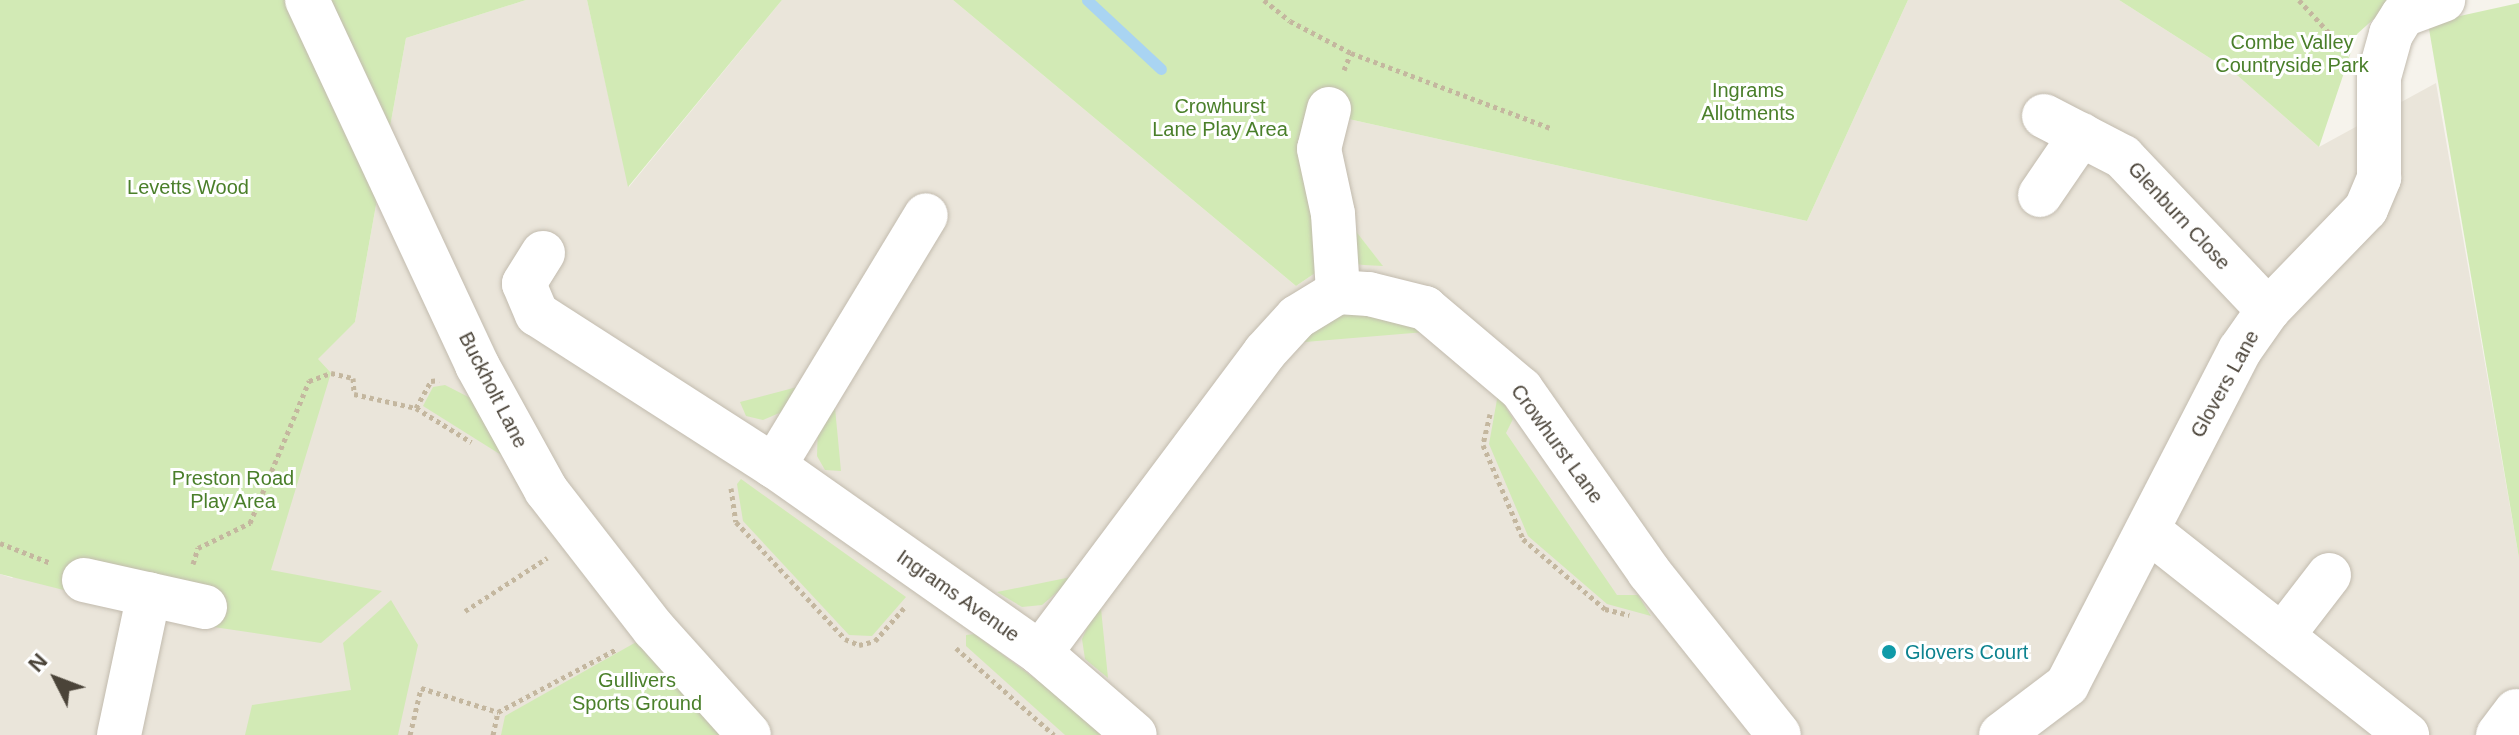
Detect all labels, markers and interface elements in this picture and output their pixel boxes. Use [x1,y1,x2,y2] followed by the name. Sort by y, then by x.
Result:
[2215,30,2369,77] park label: Combe Valley Countryside Park
[1701,79,1795,126] park label: Ingrams Allotments
[1152,94,1288,141] park label: Crowhurst Lane Play Area
[2123,157,2235,275] street label: Glenburn Close
[127,175,249,199] park label: Levetts Wood
[2186,326,2264,442] street label: Glovers Lane
[454,328,532,452] street label: Buckholt Lane
[1506,380,1608,508] street label: Crowhurst Lane
[172,466,294,513] park label: Preston Road Play Area
[892,545,1024,647] street label: Ingrams Avenue
[16,639,96,719] north arrow
[1905,640,2028,664] place label: Glovers Court
[1880,643,1898,661] marker: Glovers Court
[23,648,52,677] text: N
[572,668,702,715] park label: Gullivers Sports Ground

